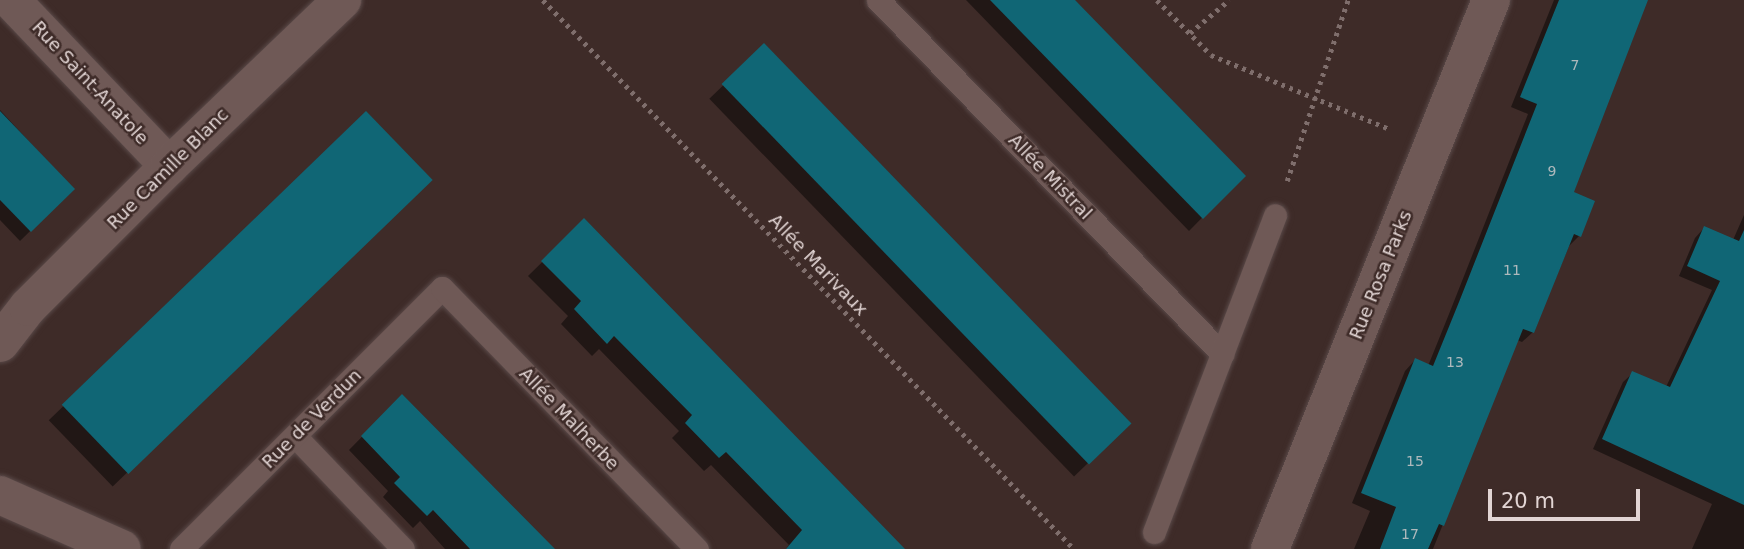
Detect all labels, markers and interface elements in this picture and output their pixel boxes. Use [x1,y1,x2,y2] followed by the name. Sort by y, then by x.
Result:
[27,17,153,149] street label: Rue Saint-Anatole
[1571,57,1579,73] house number: 7
[103,104,233,234] street label: Rue Camille Blanc
[1004,130,1096,224] street label: Allée Mistral
[1548,163,1556,179] house number: 9
[1345,207,1417,343] street label: Rue Rosa Parks
[764,210,872,320] street label: Allée Marivaux
[1503,262,1521,278] house number: 11
[1446,354,1464,370] house number: 13
[515,363,623,475] street label: Allée Malherbe
[258,365,366,473] street label: Rue de Verdun
[1406,453,1424,469] house number: 15
[1492,476,1644,520] scale bar
[1501,489,1555,513] text: 20 m
[1401,526,1419,542] house number: 17

